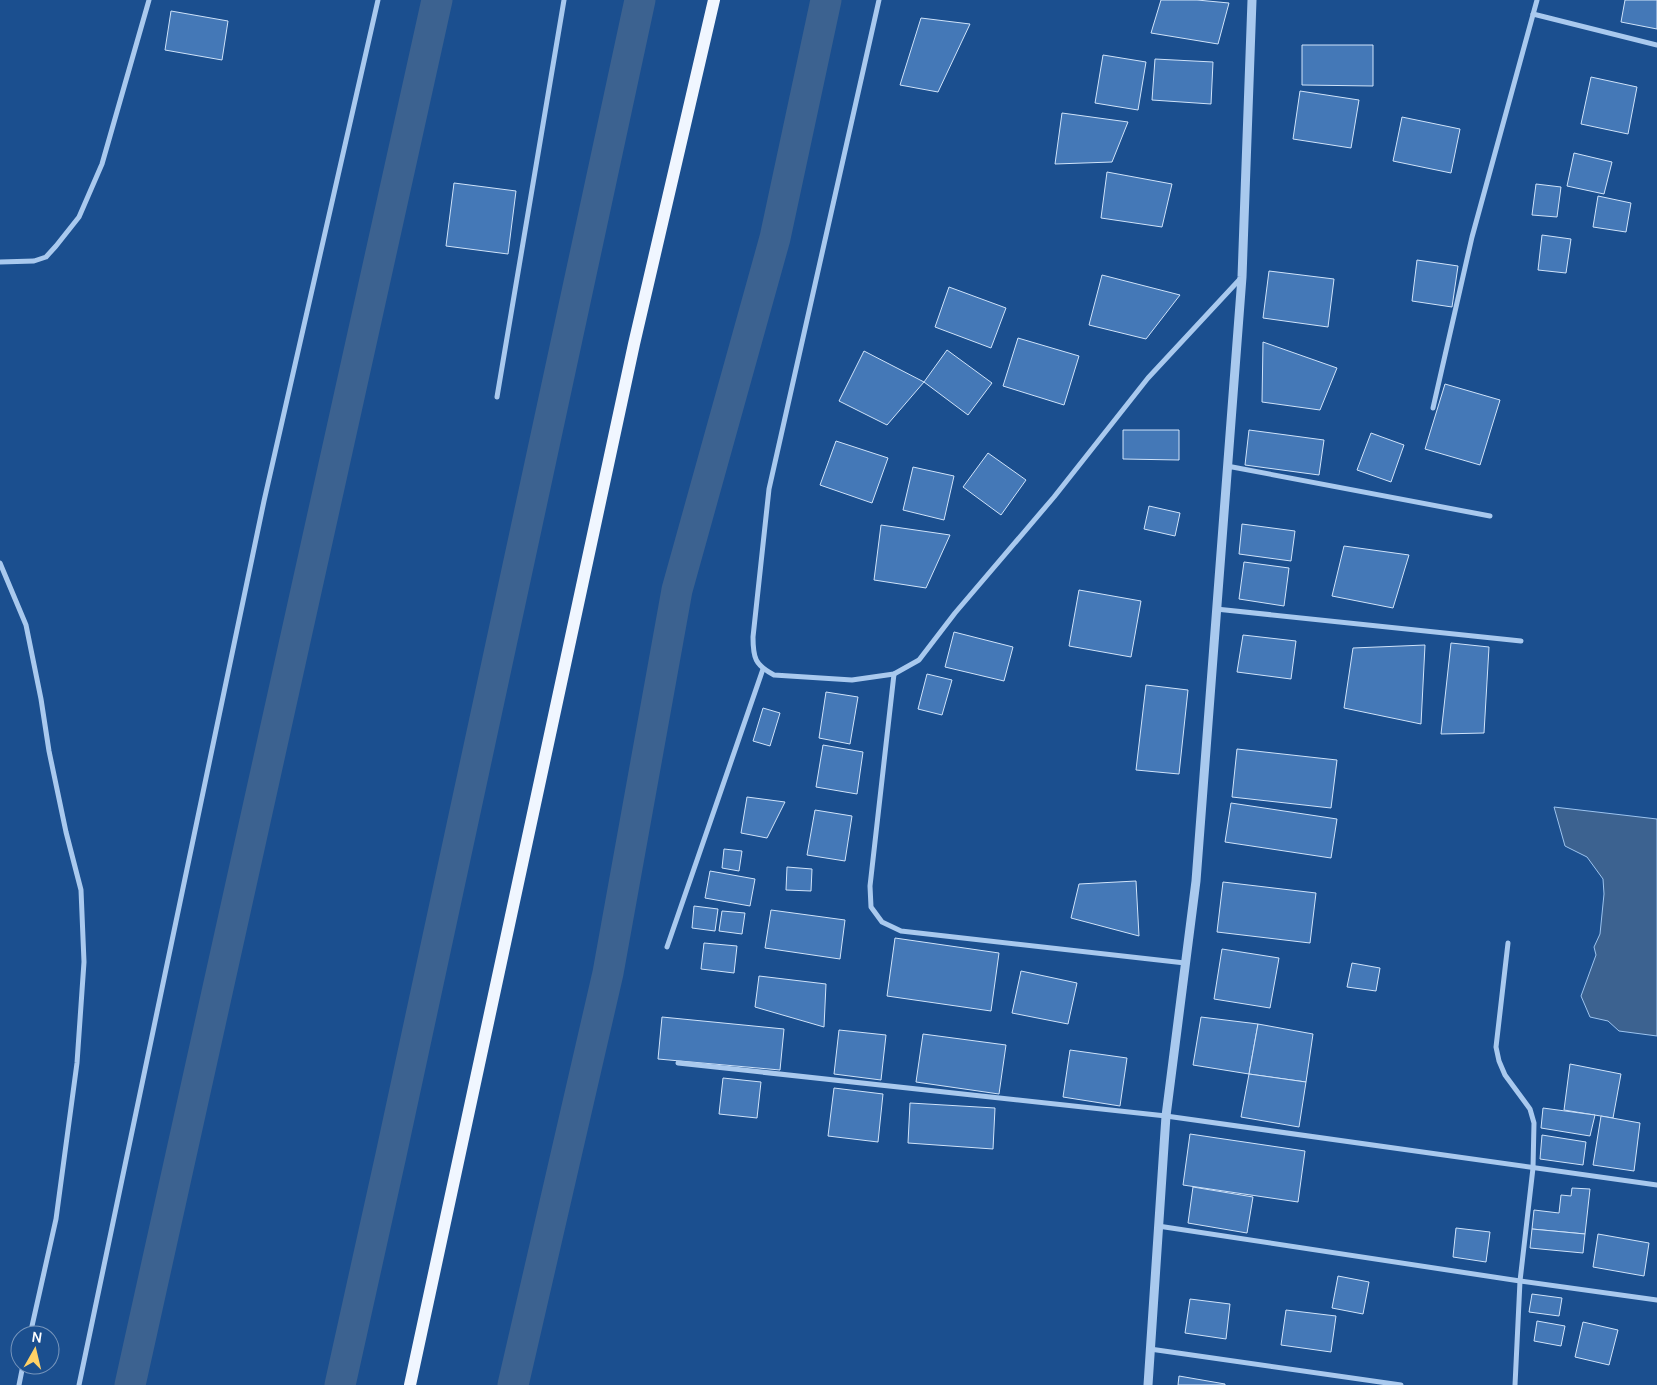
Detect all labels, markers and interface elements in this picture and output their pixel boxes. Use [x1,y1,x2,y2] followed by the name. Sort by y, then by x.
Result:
[10,1325,60,1375] north arrow
[31,1327,43,1347] text: N

